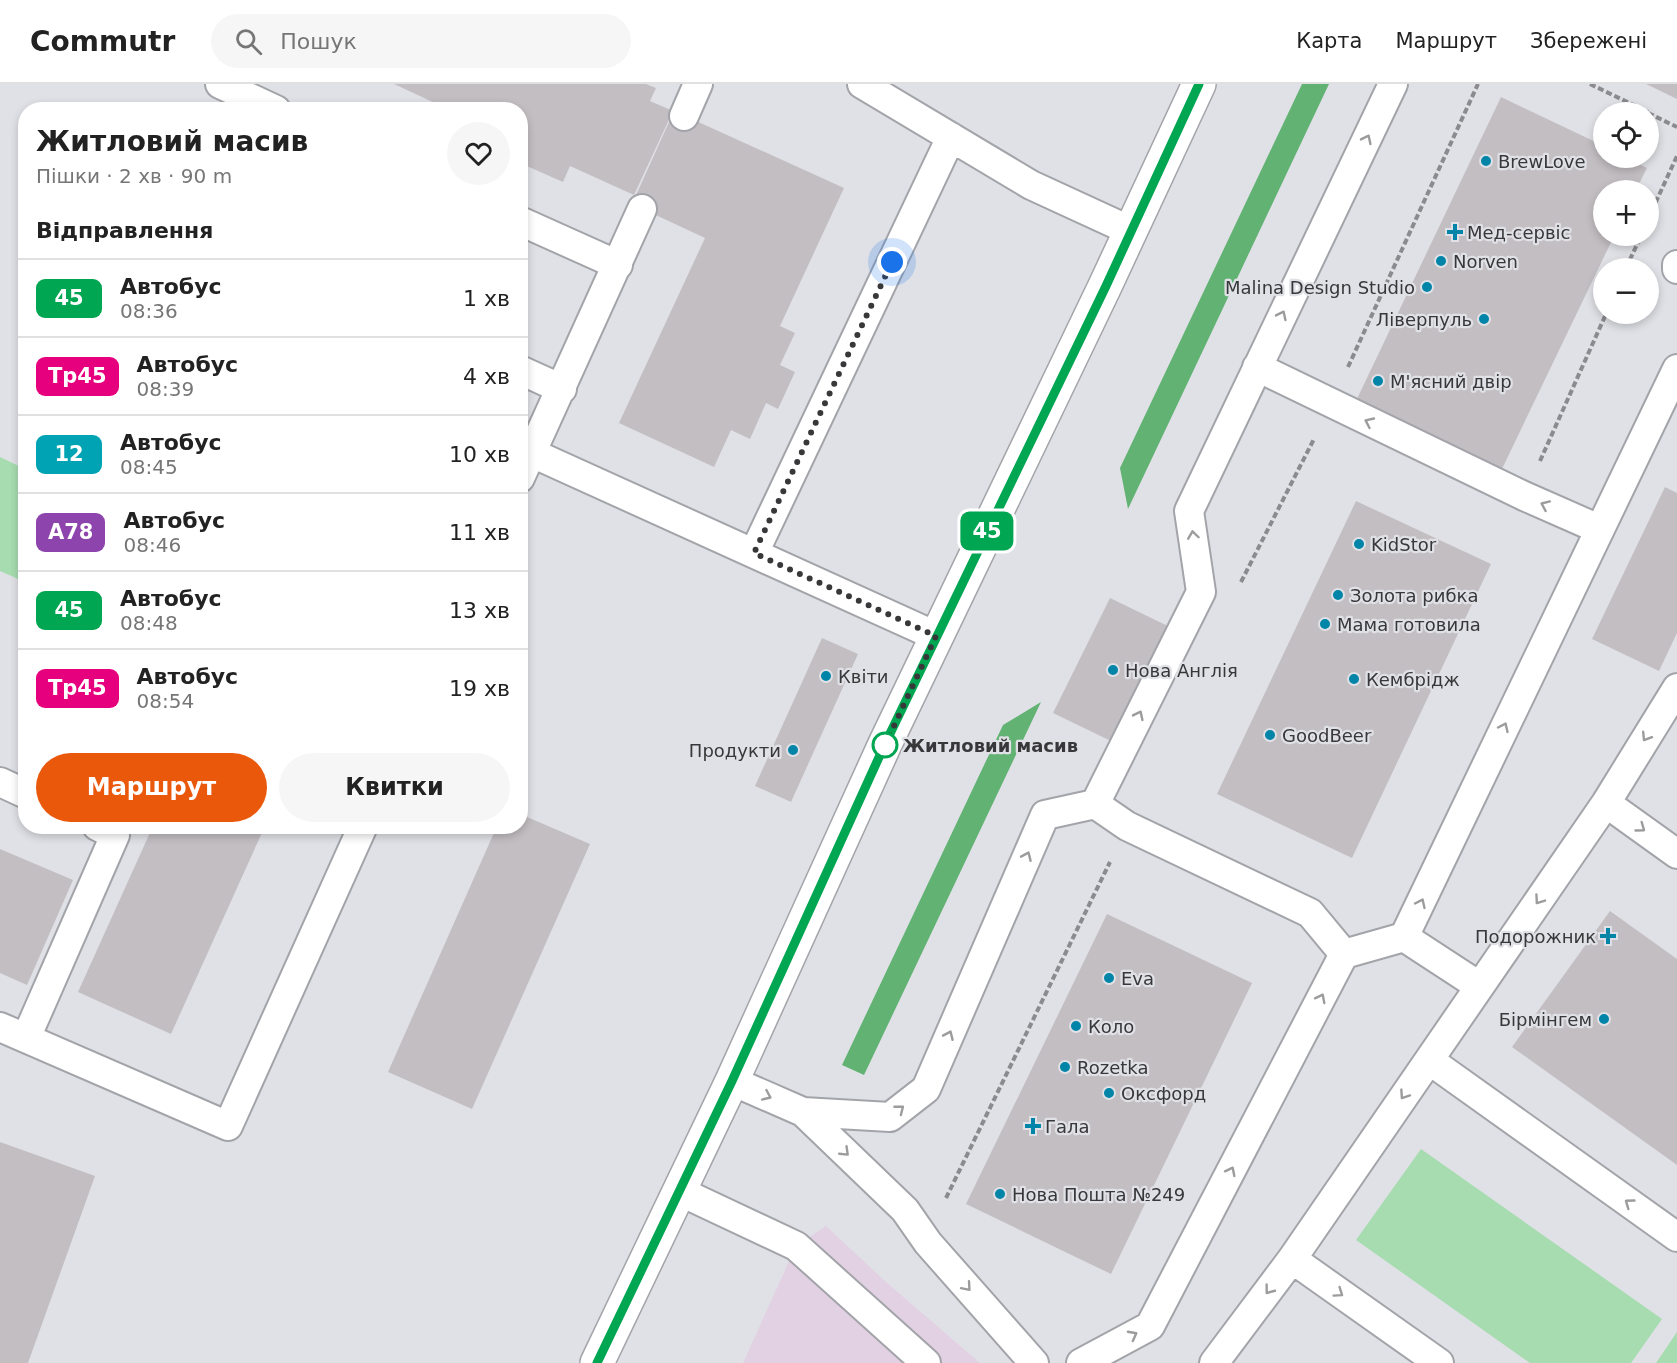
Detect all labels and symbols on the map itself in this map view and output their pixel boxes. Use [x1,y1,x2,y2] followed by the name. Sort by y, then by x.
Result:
[1359,134,1371,145] one-way arrow
[1498,151,1586,172] place label: BrewLove
[1479,154,1493,168] marker: BrewLove
[1467,222,1570,243] place label: Мед-сервіс
[1448,225,1462,239] marker: Мед-сервіс
[877,247,907,277] your location
[1453,251,1518,272] place label: Norven
[1434,254,1448,268] marker: Norven
[1225,277,1415,298] place label: Malina Design Studio
[1420,280,1434,294] marker: Malina Design Studio
[1376,309,1472,330] place label: Ліверпуль
[1275,310,1287,321] one-way arrow
[1477,312,1491,326] marker: Ліверпуль
[1390,371,1512,392] place label: М'ясний двір
[1371,374,1385,388] marker: М'ясний двір
[1364,418,1375,430] one-way arrow
[1540,501,1551,513] one-way arrow
[960,512,1014,550] line badge: 45
[1187,531,1199,540] one-way arrow
[1371,534,1437,555] place label: KidStor
[1352,537,1366,551] marker: KidStor
[1350,585,1478,606] place label: Золота рибка
[1331,588,1345,602] marker: Золота рибка
[1337,614,1481,635] place label: Мама готовила
[1318,617,1332,631] marker: Мама готовила
[1125,660,1238,681] place label: Нова Англія
[1106,663,1120,677] marker: Нова Англія
[838,666,889,687] place label: Квіти
[819,669,833,683] marker: Квіти
[1366,669,1460,690] place label: Кембрідж
[1347,672,1361,686] marker: Кембрідж
[1132,711,1144,722] one-way arrow
[1497,722,1509,733] one-way arrow
[1282,725,1372,746] place label: GoodBeer
[1263,728,1277,742] marker: GoodBeer
[1643,731,1654,742] one-way arrow
[872,732,898,758] marker: Житловий масив
[903,735,1078,756] place label: Житловий масив
[689,740,781,761] place label: Продукти
[786,743,800,757] marker: Продукти
[1635,821,1646,832] one-way arrow
[1020,852,1032,863] one-way arrow
[1534,894,1546,904] one-way arrow
[1413,898,1425,909] one-way arrow
[1475,926,1596,947] place label: Подорожник
[1601,929,1615,943] marker: Подорожник
[1121,968,1154,989] place label: Eva
[1102,971,1116,985] marker: Eva
[1314,993,1325,1004] one-way arrow
[1499,1009,1592,1030] place label: Бірмінгем
[1597,1012,1611,1026] marker: Бірмінгем
[1088,1016,1134,1037] place label: Коло
[1069,1019,1083,1033] marker: Коло
[942,1030,954,1041] one-way arrow
[1077,1057,1148,1078] place label: Rozetka
[1058,1060,1072,1074] marker: Rozetka
[1121,1083,1206,1104] place label: Оксфорд
[1102,1086,1116,1100] marker: Оксфорд
[761,1089,772,1101] one-way arrow
[1400,1089,1411,1100] one-way arrow
[893,1105,904,1116] one-way arrow
[1045,1116,1090,1137] place label: Гала
[1026,1119,1040,1133] marker: Гала
[837,1145,848,1156] one-way arrow
[1224,1166,1235,1177] one-way arrow
[1012,1184,1185,1205] place label: Нова Пошта №249
[993,1187,1007,1201] marker: Нова Пошта №249
[1625,1199,1636,1210] one-way arrow
[960,1280,971,1291] one-way arrow
[1265,1283,1276,1294] one-way arrow
[1333,1286,1344,1297] one-way arrow
[1127,1331,1138,1343] one-way arrow

